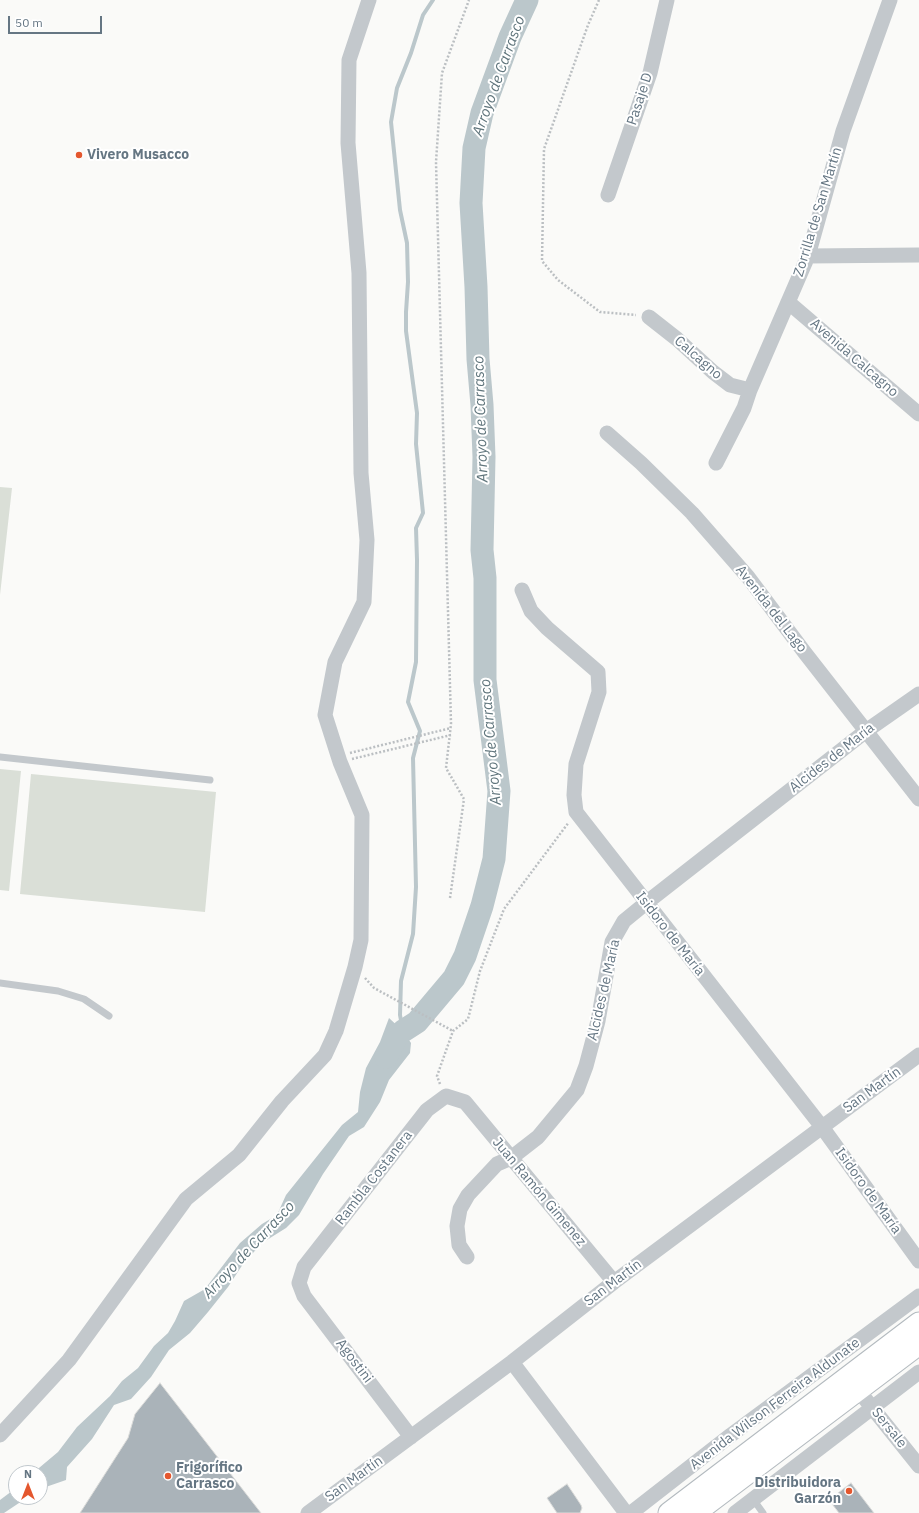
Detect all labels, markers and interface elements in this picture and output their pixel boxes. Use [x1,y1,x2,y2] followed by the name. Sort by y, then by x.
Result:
[10,8,104,34] scale bar
[469,13,529,139] water label: Arroyo de Carrasco
[15,15,43,30] text: 50 m
[624,71,656,127] street label: Pasaje D
[790,145,846,279] street label: Zorrilla de San Martín
[87,147,189,163] place label: Vivero Musacco
[74,150,84,160] marker: Vivero Musacco
[807,315,901,401] street label: Avenida Calcagno
[671,333,725,383] street label: Calcagno
[470,355,492,483] water label: Arroyo de Carrasco
[732,562,810,656] street label: Avenida del Lago
[477,678,505,806] water label: Arroyo de Carrasco
[786,720,878,796] street label: Alcides de María
[632,889,708,979] street label: Isidoro de María
[584,938,624,1042] street label: Alcides de María
[840,1063,904,1117] street label: San Martín
[332,1127,416,1229] street label: Rambla Costanera
[489,1134,589,1250] street label: Juan Ramón Gimenez
[831,1145,905,1237] street label: Isidoro de María
[199,1198,299,1302] water label: Arroyo de Carrasco
[581,1256,645,1310] street label: San Martín
[687,1335,863,1473] street label: Avenida Wilson Ferreira Aldunate
[332,1336,376,1386] street label: Agostini
[868,1405,910,1451] street label: Sersale
[322,1452,386,1506] street label: San Martín
[176,1460,243,1492] place label: Frigorífico Carrasco
[8,1465,48,1505] north arrow
[24,1467,32,1481] text: N
[163,1471,173,1481] marker: Frigorífico Carrasco
[755,1475,841,1508] place label: Distribuidora Garzón
[844,1486,854,1496] marker: Distribuidora Garzón

